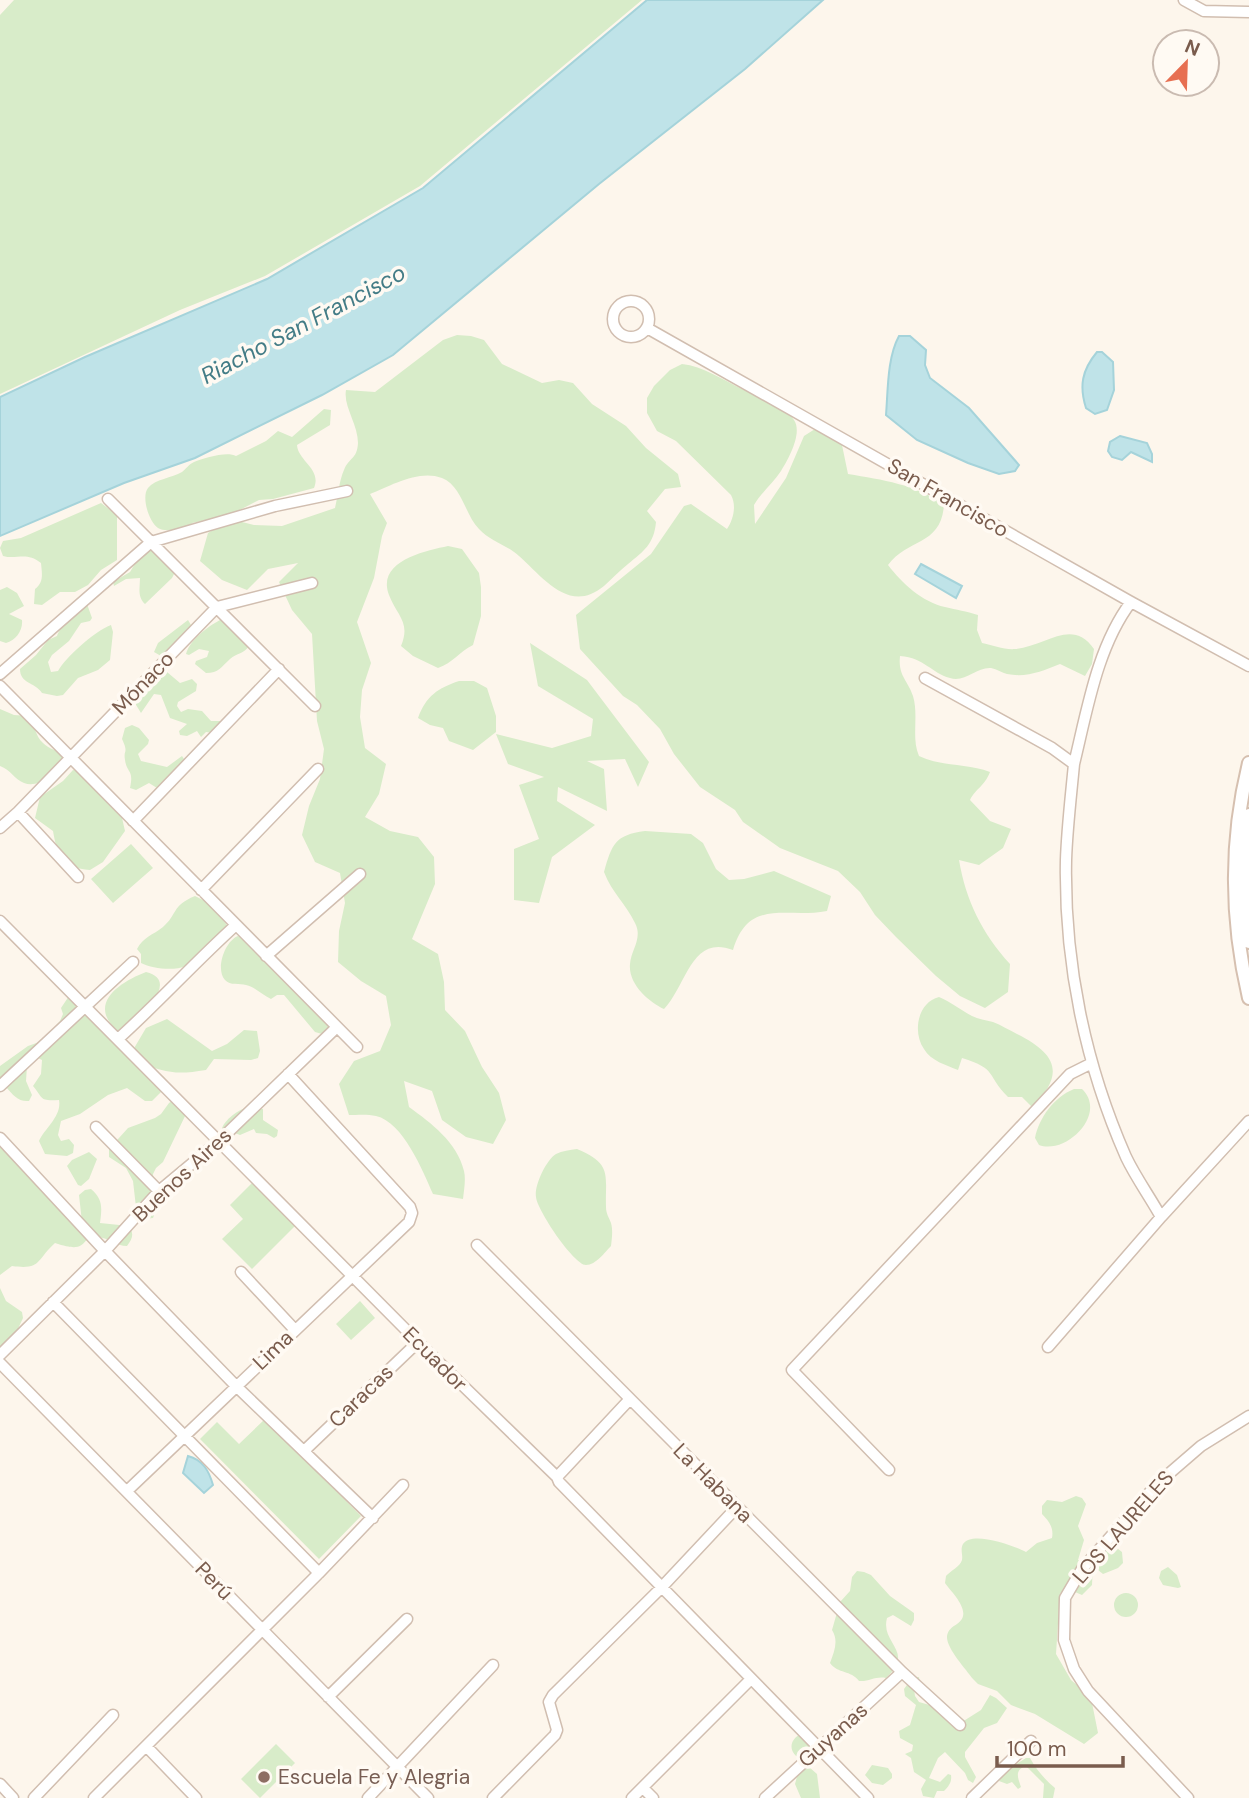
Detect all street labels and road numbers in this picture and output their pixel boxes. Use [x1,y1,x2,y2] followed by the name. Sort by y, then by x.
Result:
[882,452,1014,544] street label: San Francisco
[106,645,180,721] street label: Mónaco
[126,1122,238,1228] street label: Buenos Aires
[397,1321,474,1398] street label: Ecuador
[247,1324,299,1376] street label: Lima
[323,1358,399,1434] street label: Caracas
[667,1437,759,1529] street label: La Habana
[1066,1464,1180,1590] street label: LOS LAURELES
[189,1556,239,1606] street label: Perú
[792,1696,874,1774] street label: Guyanas

